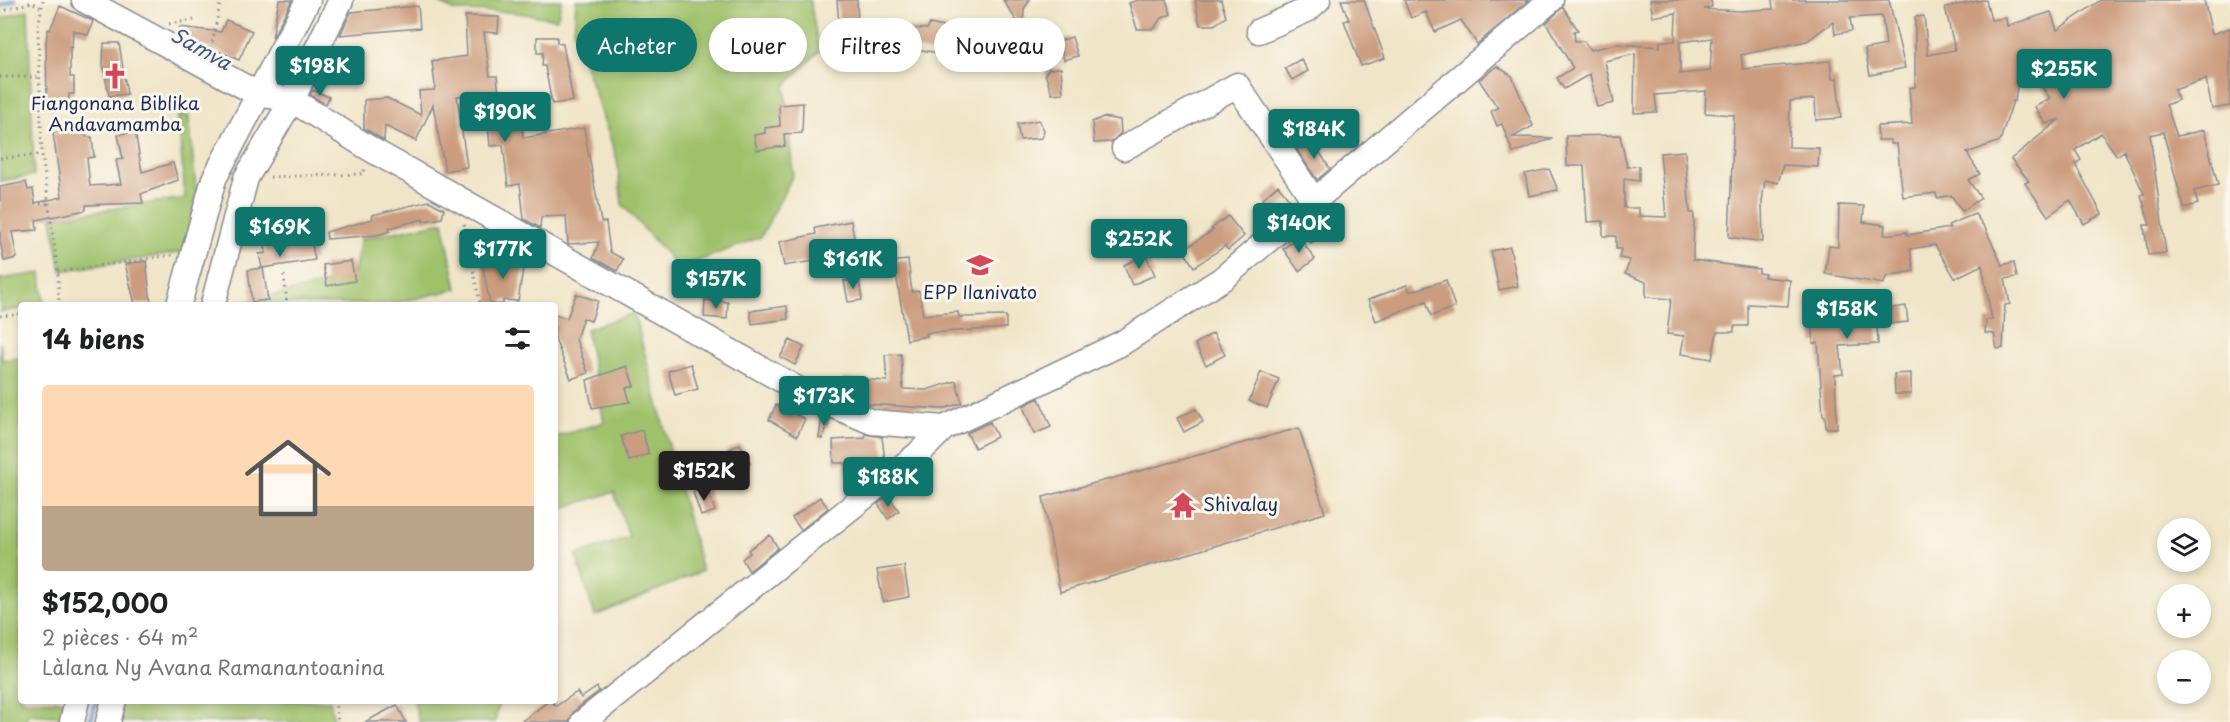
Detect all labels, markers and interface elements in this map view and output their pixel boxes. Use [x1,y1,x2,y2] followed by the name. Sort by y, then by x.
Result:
[576,18,697,72] chip: Acheter
[709,18,807,72] chip: Louer
[819,18,922,72] chip: Filtres
[934,18,1065,72] chip: Nouveau
[166,19,238,77] water label: Samva
[278,46,362,97] pin: $198K
[2022,49,2106,100] pin: $255K
[290,50,350,80] text: $198K
[2031,53,2097,83] text: $255K
[100,61,130,91] church icon: Fiangonana Biblika Andavamamba
[31,89,200,137] place label: Fiangonana Biblika Andavamamba
[463,92,547,143] pin: $190K
[474,96,536,126] text: $190K
[1272,109,1356,160] pin: $184K
[1282,113,1346,143] text: $184K
[1257,203,1341,254] pin: $140K
[238,207,322,258] pin: $169K
[1267,207,1331,237] text: $140K
[249,211,311,241] text: $169K
[1097,219,1181,270] pin: $252K
[1105,223,1173,253] text: $252K
[461,229,545,280] pin: $177K
[473,233,533,263] text: $177K
[811,239,895,290] pin: $161K
[823,243,883,273] text: $161K
[965,250,995,280] school or university icon: EPP Ilanivato
[674,259,758,310] pin: $157K
[686,263,746,293] text: $157K
[923,278,1037,305] place label: EPP Ilanivato
[1805,289,1889,340] pin: $158K
[1816,293,1878,323] text: $158K
[42,319,145,358] text: 14 biens
[501,322,534,355] icon: filters
[782,376,866,427] pin: $173K
[793,380,855,410] text: $173K
[234,424,342,532] icon: home
[662,451,746,502] pin: $152K
[673,455,735,485] text: $152K
[846,457,930,508] pin: $188K
[857,461,919,491] text: $188K
[1168,490,1198,520] temple icon: Shivalay
[1203,490,1278,517] place label: Shivalay
[2157,518,2211,704] map controls
[2157,518,2211,572] button: layers
[42,583,168,622] text: $152,000
[2157,584,2211,638] button: +
[42,622,198,652] text: 2 pièces · 64 m²
[2157,650,2211,704] button: −
[42,652,384,682] text: Làlana Ny Avana Ramanantoanina

